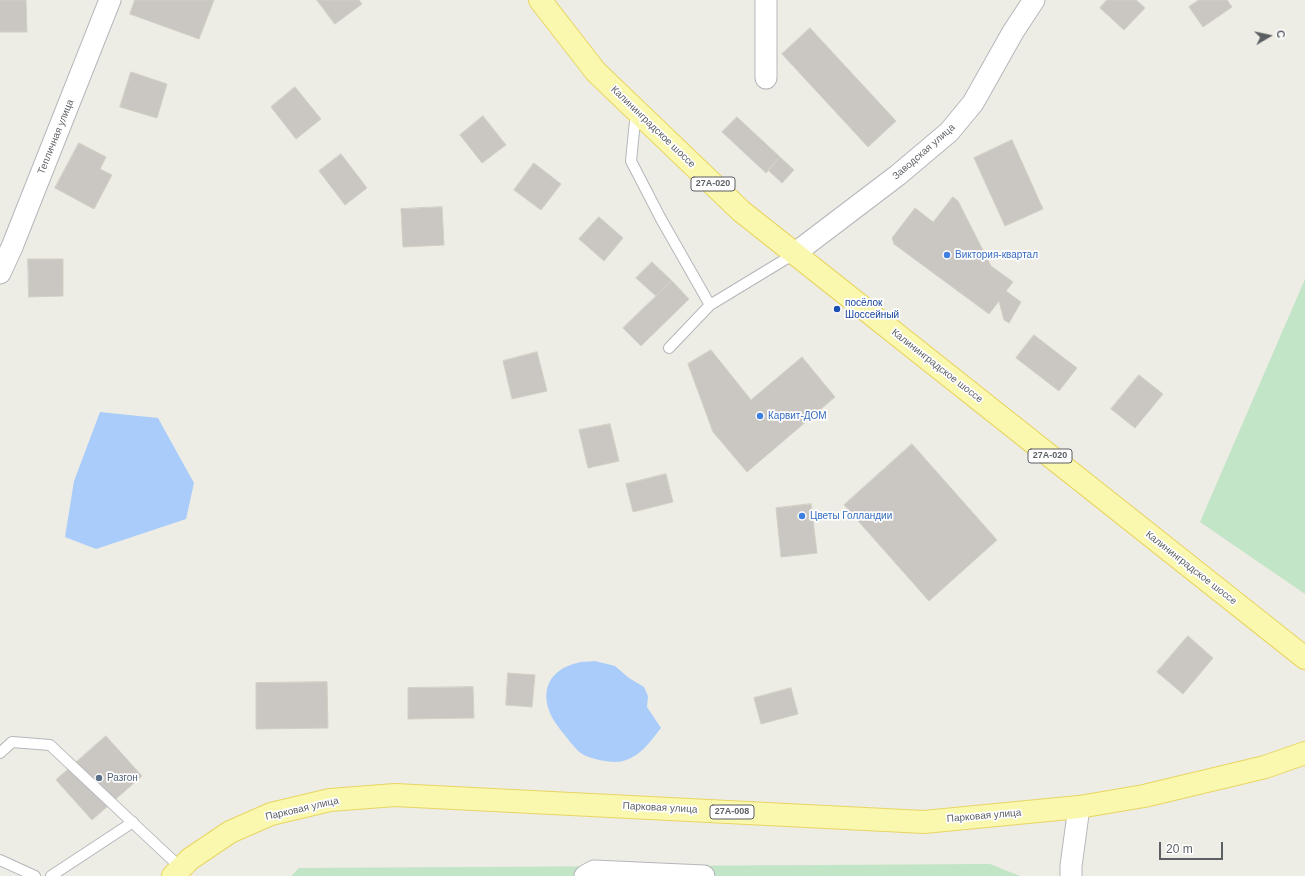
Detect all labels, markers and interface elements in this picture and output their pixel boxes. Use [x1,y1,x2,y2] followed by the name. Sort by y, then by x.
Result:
[1249,16,1289,56] north arrow
[1274,29,1287,39] text: С
[608,84,698,170] street label: Калининградское шоссе
[35,98,77,176] street label: Тепличная улица
[890,122,958,182] street label: Заводская улица
[691,177,735,191] road number: 27А-020
[955,249,1038,261] place label: Виктория-квартал
[942,250,952,260] marker: Виктория-квартал
[845,297,899,320] place label: посёлок Шоссейный
[832,304,842,314] marker: посёлок Шоссейный
[889,327,985,405] street label: Калининградское шоссе
[768,410,827,422] place label: Карвит-ДОМ
[755,411,765,421] marker: Карвит-ДОМ
[1028,449,1072,463] road number: 27А-020
[810,510,892,522] place label: Цветы Голландии
[797,511,807,521] marker: Цветы Голландии
[1143,529,1239,607] street label: Калининградское шоссе
[107,772,138,784] place label: Разгон
[94,773,104,783] marker: Разгон
[264,795,340,823] street label: Парковая улица
[622,800,698,816] street label: Парковая улица
[710,805,754,819] road number: 27А-008
[946,807,1022,825] street label: Парковая улица
[1161,834,1225,860] scale bar
[1166,842,1193,856] text: 20 m

